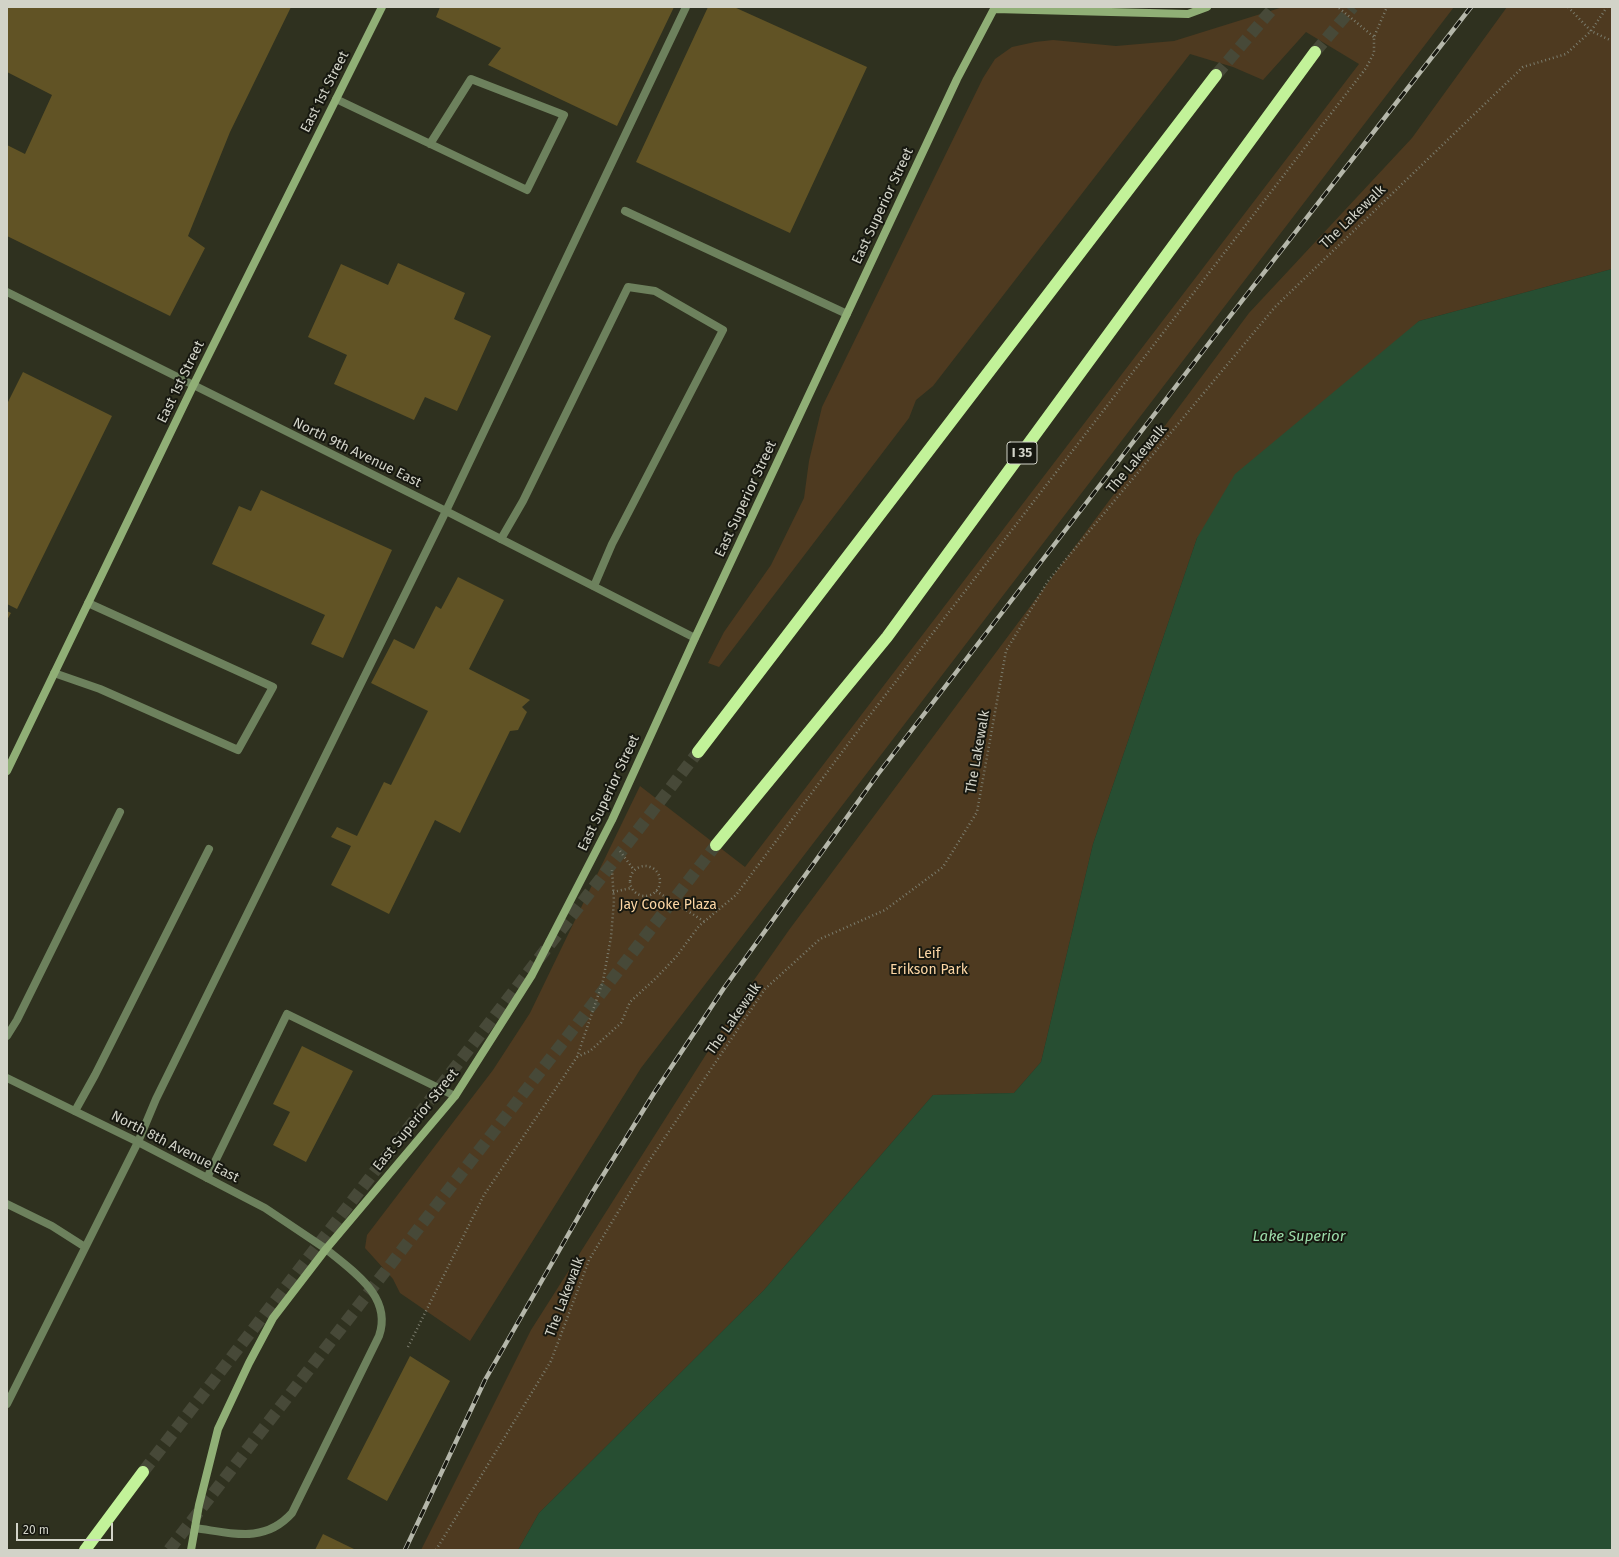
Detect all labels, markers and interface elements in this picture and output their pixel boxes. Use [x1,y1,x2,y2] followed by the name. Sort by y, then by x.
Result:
[297,48,353,136] street label: East 1st Street
[849,145,917,267] street label: East Superior Street
[1317,182,1389,252] street label: The Lakewalk
[154,338,208,426] street label: East 1st Street
[290,415,424,491] street label: North 9th Avenue East
[1103,421,1171,497] street label: The Lakewalk
[712,438,780,560] street label: East Superior Street
[1007,442,1037,464] road number: I 35
[962,709,994,795] street label: The Lakewalk
[575,732,643,854] street label: East Superior Street
[619,897,717,913] park label: Jay Cooke Plaza
[890,946,968,978] park label: Leif Erikson Park
[703,980,765,1058] street label: The Lakewalk
[370,1066,462,1174] street label: East Superior Street
[108,1107,242,1187] street label: North 8th Avenue East
[1253,1228,1345,1246] water label: Lake Superior
[542,1255,588,1339] street label: The Lakewalk
[18,1515,115,1541] scale bar
[23,1523,49,1537] text: 20 m

